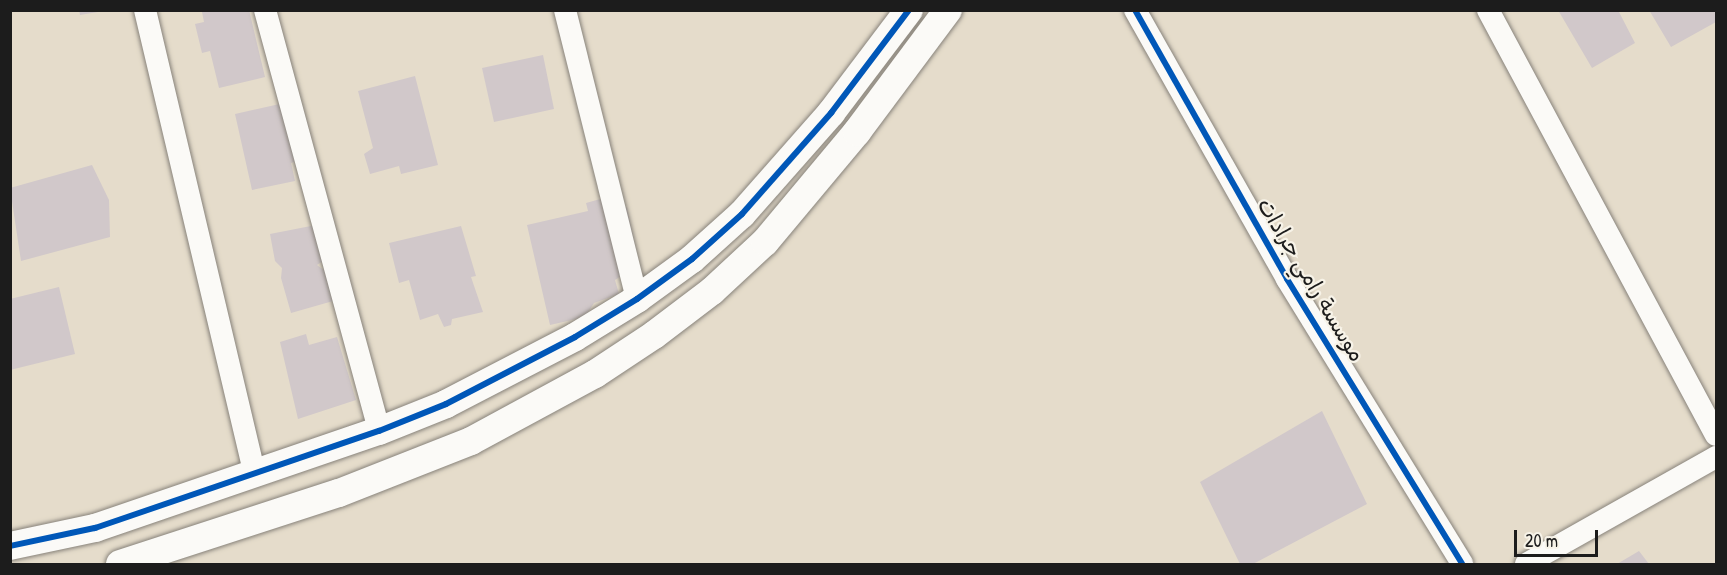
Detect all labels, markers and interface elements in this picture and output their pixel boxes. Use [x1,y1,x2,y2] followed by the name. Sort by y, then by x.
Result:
[1252,193,1370,367] street label: موسسة رامي جرادات
[1517,518,1601,556] scale bar
[1525,528,1558,553] text: 20 m

